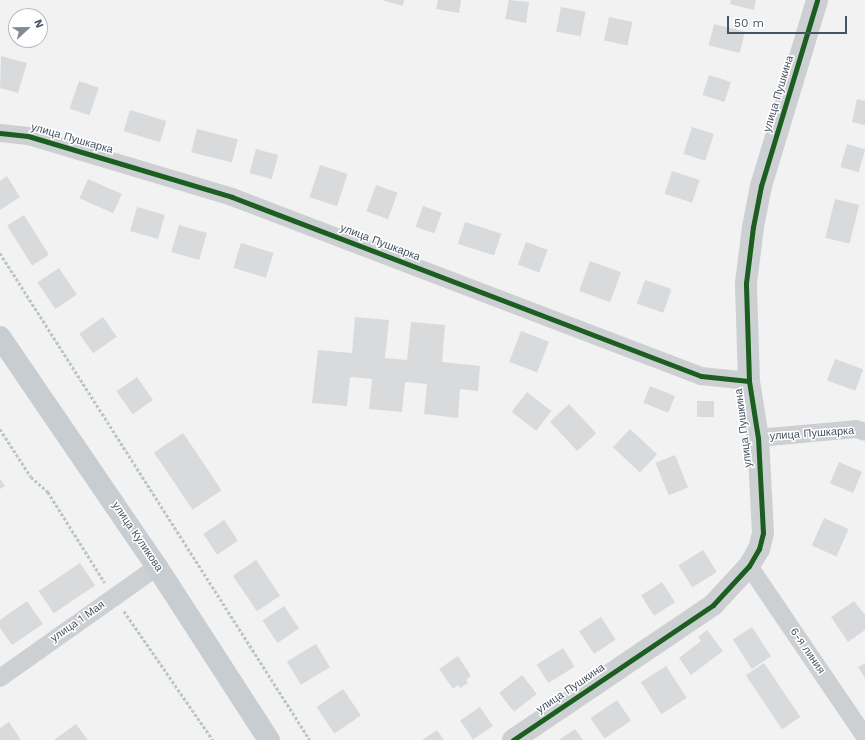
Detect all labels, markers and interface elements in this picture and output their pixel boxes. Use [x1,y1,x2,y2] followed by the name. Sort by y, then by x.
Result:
[8,8,48,48] north arrow
[729,8,849,34] scale bar
[734,16,764,30] text: 50 m
[31,17,46,30] text: N
[761,54,797,134] street label: улица Пушкина
[29,121,115,157] street label: улица Пушкарка
[338,222,422,264] street label: улица Пушкарка
[733,388,755,468] street label: улица Пушкина
[769,424,855,444] street label: улица Пушкарка
[109,500,165,574] street label: улица Куликова
[48,598,108,646] street label: улица 1 Мая
[787,625,827,677] street label: 6-я линия
[534,661,608,717] street label: улица Пушкина

